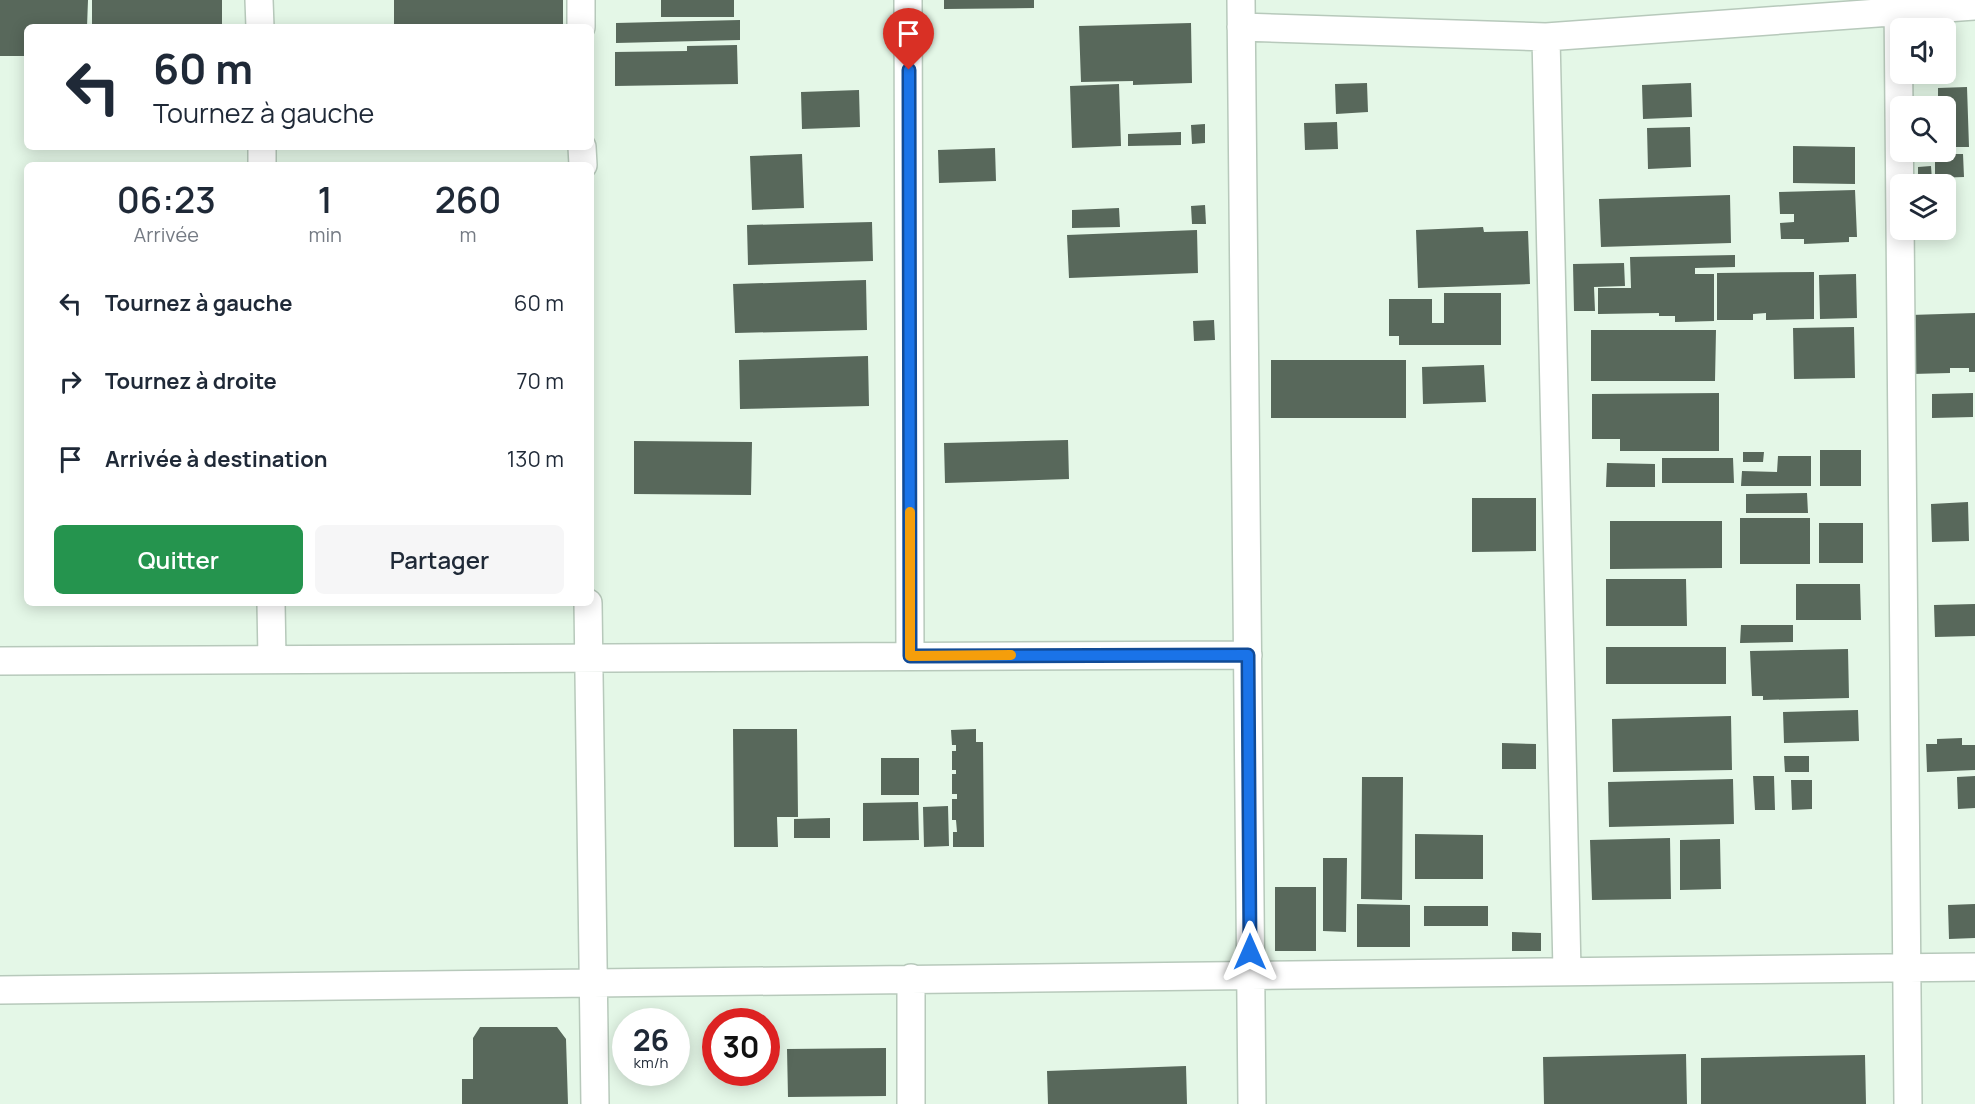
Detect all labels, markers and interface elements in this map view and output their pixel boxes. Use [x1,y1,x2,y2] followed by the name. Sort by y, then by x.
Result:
[883,8,934,70] pin
[892,17,925,50] icon: arrive
[1890,18,1956,240] map controls
[1890,18,1956,84] button: sound
[153,39,253,97] text: 60 m
[54,48,132,126] icon: left
[153,94,374,131] text: Tournez à gauche
[1890,96,1956,162] button: search
[1890,174,1956,240] button: layers
[117,175,216,224] text: 06:23
[318,175,333,224] text: 1
[435,175,501,224] text: 260
[134,221,199,248] text: Arrivée
[308,221,342,248] text: min
[459,221,476,248] text: m
[54,287,87,320] icon: left
[105,288,292,318] text: Tournez à gauche
[514,288,564,318] text: 60 m
[54,365,87,398] icon: right
[105,366,277,396] text: Tournez à droite
[516,366,564,396] text: 70 m
[54,443,87,476] icon: arrive
[105,444,328,474] text: Arrivée à destination
[507,444,564,474] text: 130 m
[54,525,303,594] button: Quitter
[315,525,564,594] button: Partager
[1218,920,1282,984] position arrow
[702,1008,780,1086] speed limit sign: 30
[633,1019,669,1060] text: 26
[634,1052,668,1073] text: km/h

